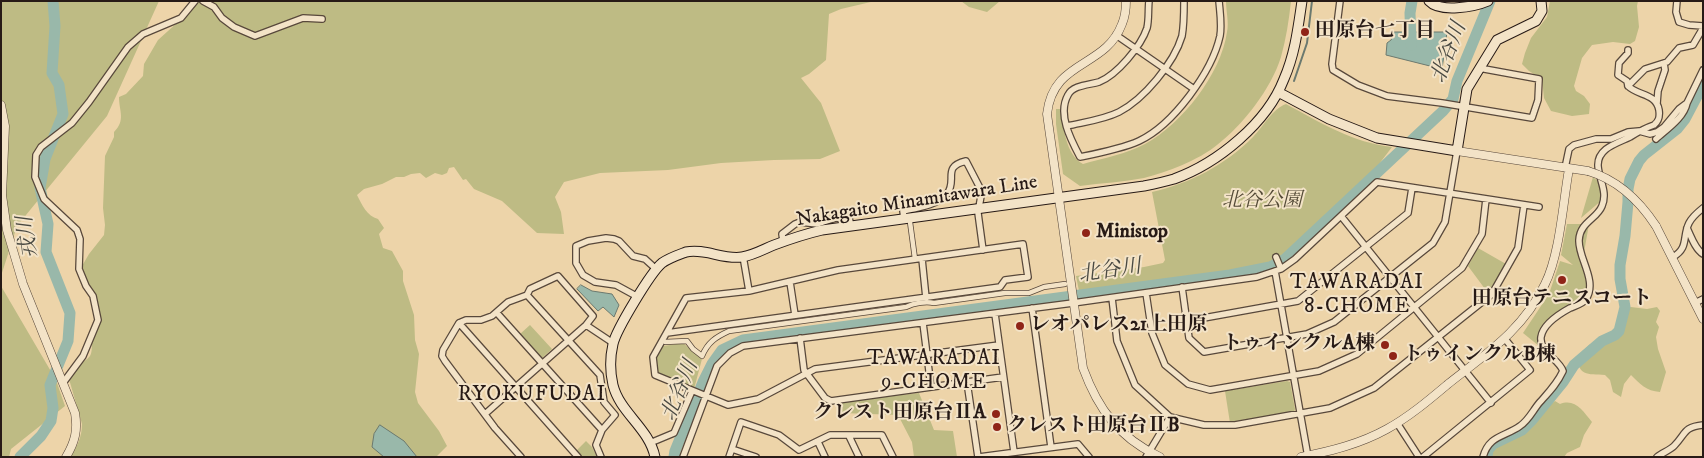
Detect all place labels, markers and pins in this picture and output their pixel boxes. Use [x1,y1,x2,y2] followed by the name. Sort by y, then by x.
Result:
[1315,20,1435,44] place label: 田原台七丁目
[1299,26,1311,38] marker: 田原台七丁目
[1096,221,1168,245] place label: Ministop
[1080,227,1092,239] marker: Ministop
[1556,274,1568,286] marker: 田原台テニスコート
[1472,288,1652,312] place label: 田原台テニスコート
[1030,314,1207,338] place label: レオパレス21上田原
[1014,320,1026,332] marker: レオパレス21上田原
[1222,333,1375,357] place label: トゥインクルA棟
[1379,339,1391,351] marker: トゥインクルA棟
[1403,344,1556,368] place label: トゥインクルB棟
[1387,350,1399,362] marker: トゥインクルB棟
[813,402,986,426] place label: クレスト田原台ⅡA
[990,408,1002,420] marker: クレスト田原台ⅡA
[1007,415,1180,439] place label: クレスト田原台ⅡB
[991,421,1003,433] marker: クレスト田原台ⅡB

